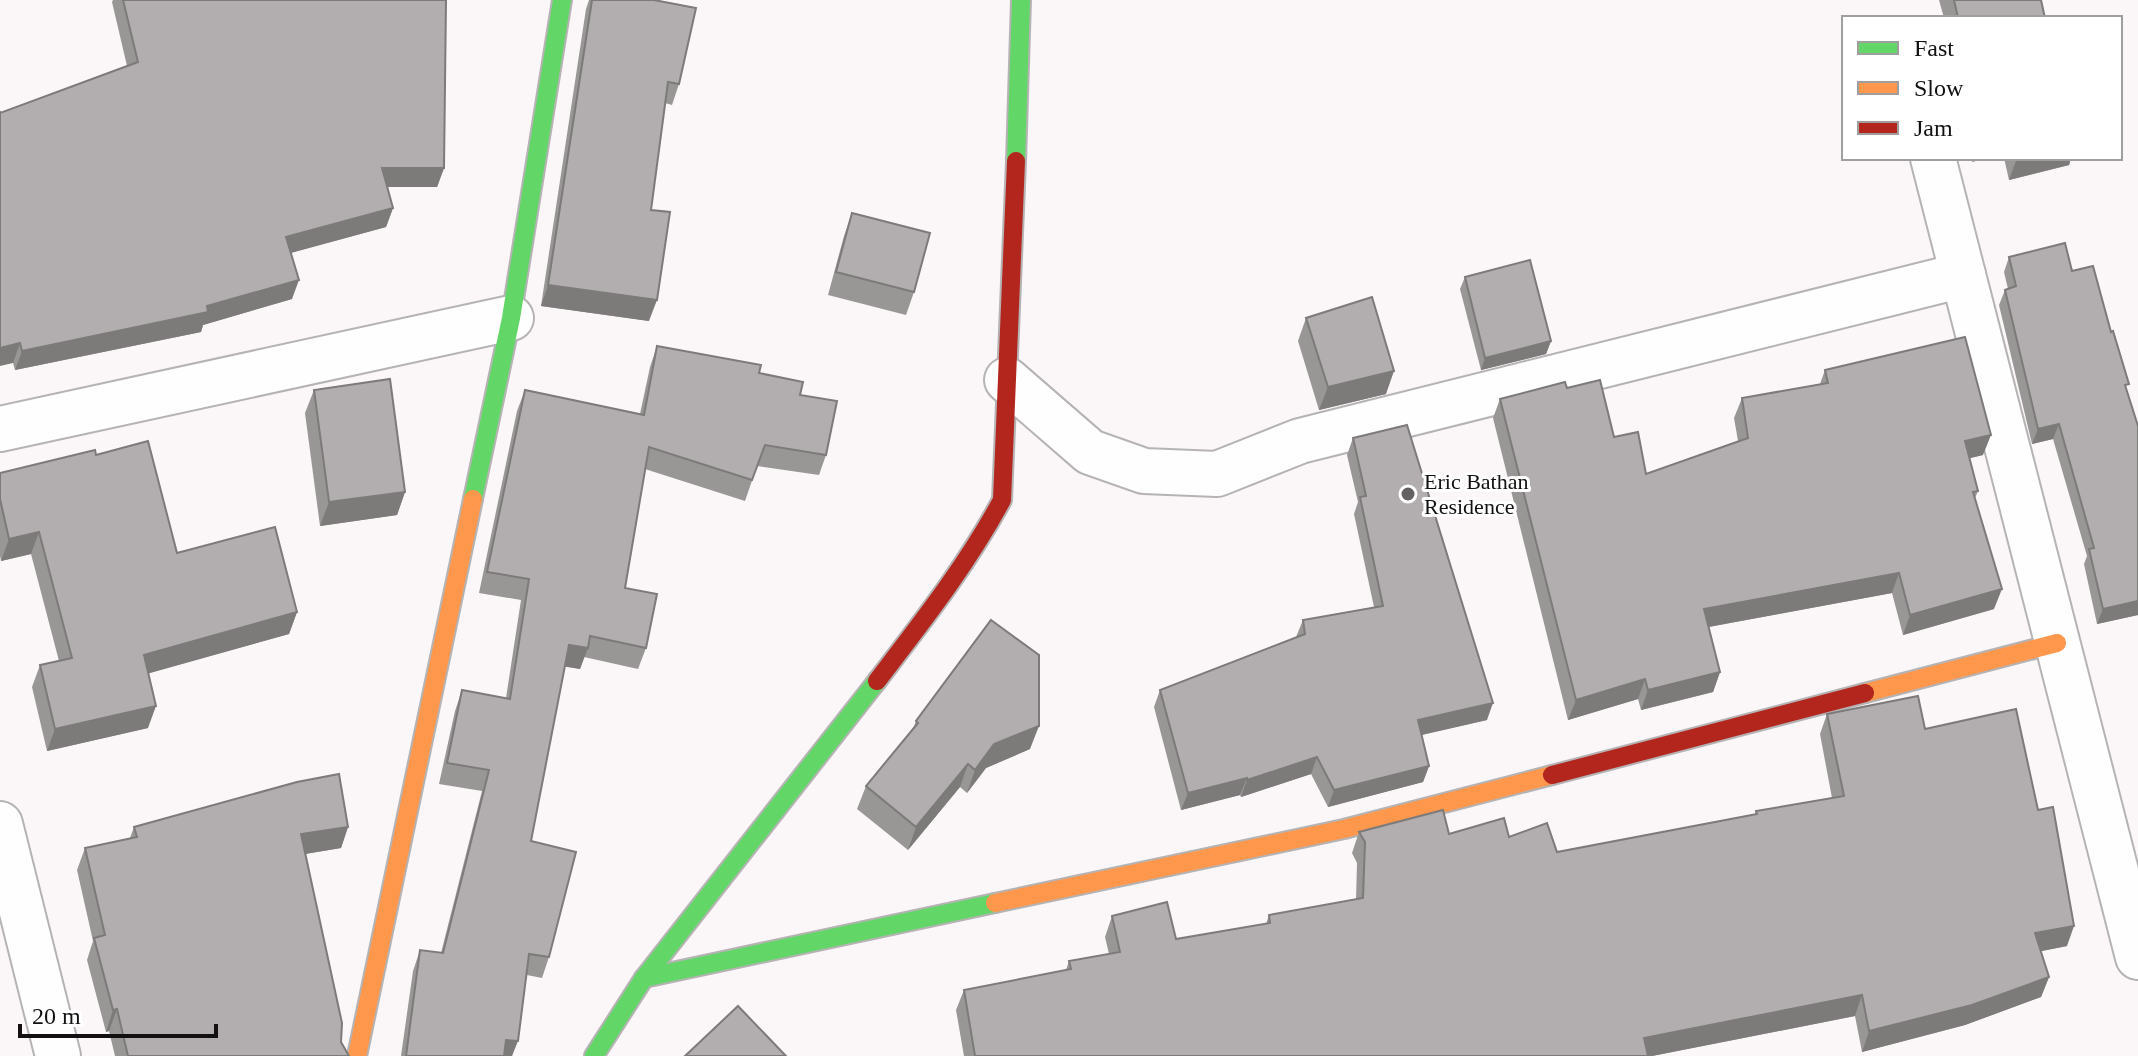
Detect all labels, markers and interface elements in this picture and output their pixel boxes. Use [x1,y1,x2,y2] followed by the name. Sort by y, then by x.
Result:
[1842,16,2122,160] legend
[1914,35,1954,61] text: Fast
[1914,75,1964,101] text: Slow
[1914,115,1953,141] text: Jam
[1424,469,1528,519] place label: Eric Bathan Residence
[1399,485,1417,503] marker: Eric Bathan Residence
[20,988,216,1038] scale bar
[32,1003,81,1029] text: 20 m

